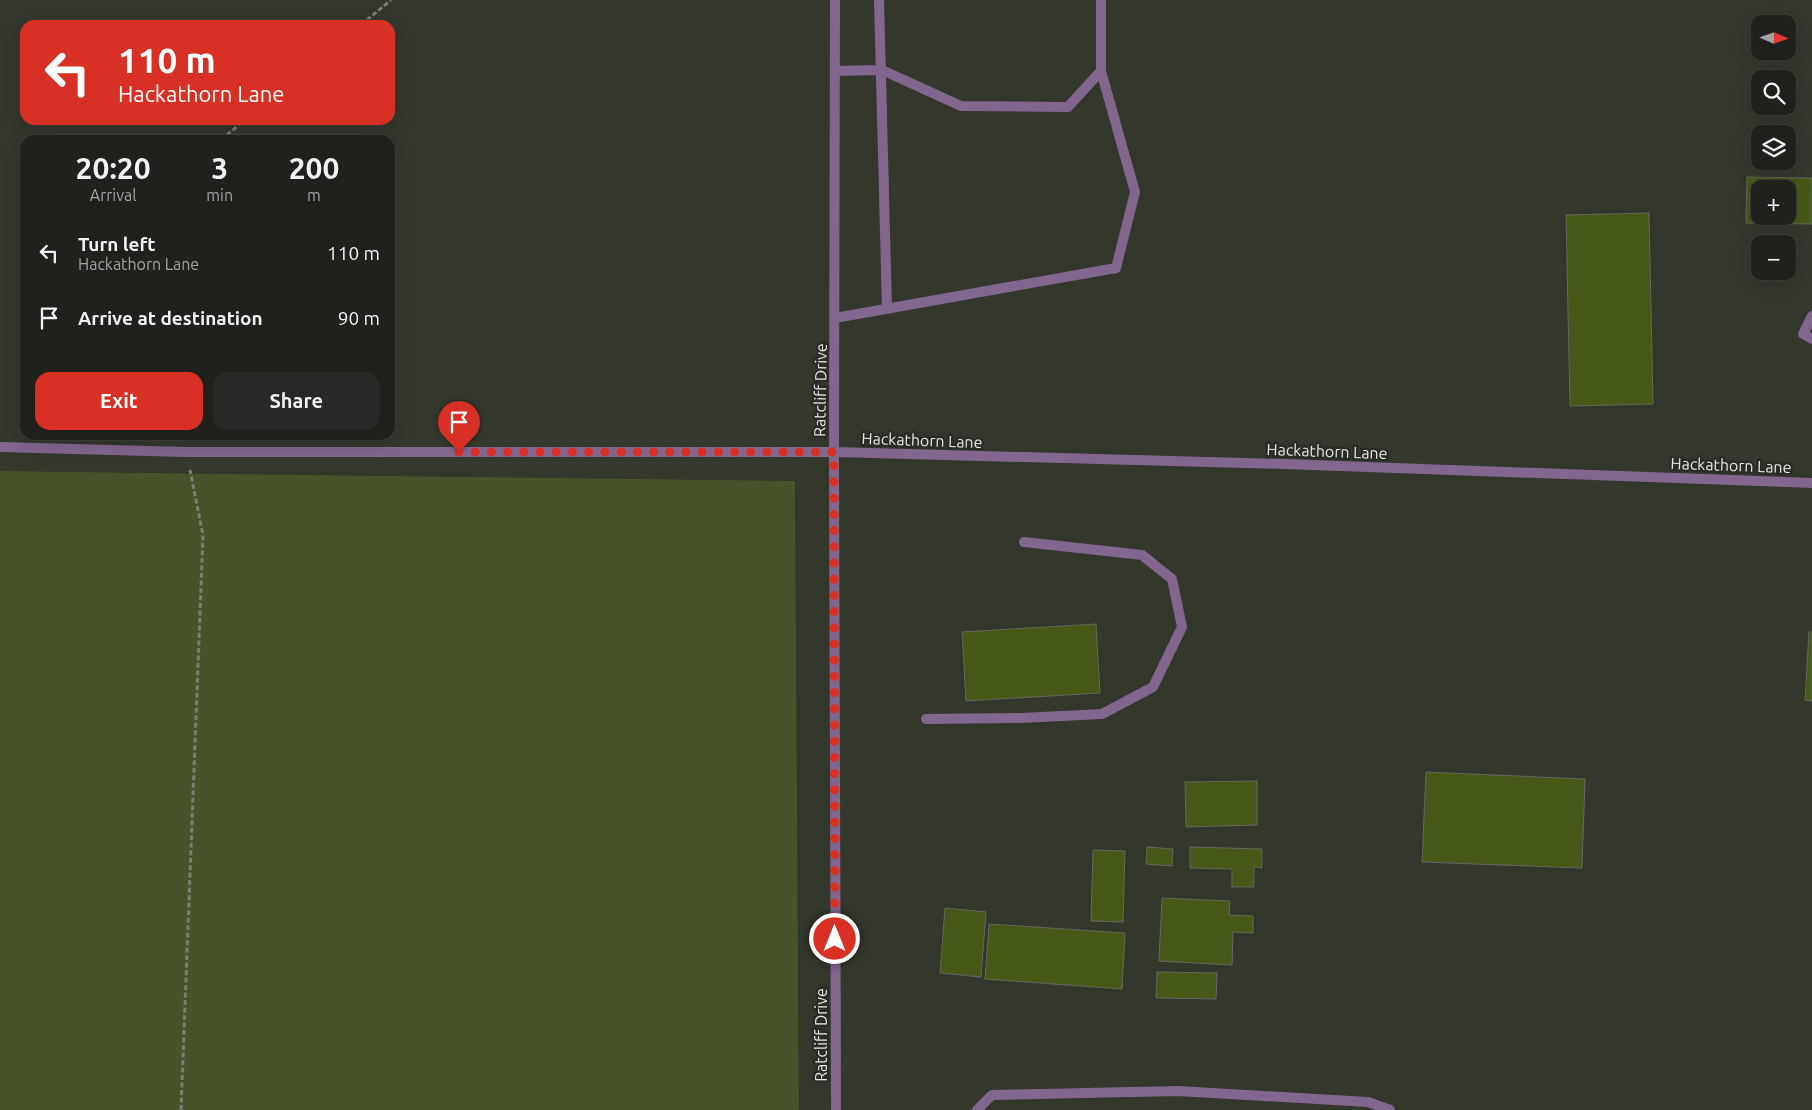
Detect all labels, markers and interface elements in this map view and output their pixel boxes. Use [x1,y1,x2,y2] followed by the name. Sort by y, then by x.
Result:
[1751,15,1796,60] north arrow
[1751,15,1796,280] map controls
[35,40,100,105] icon: left
[118,40,216,80] text: 110 m
[1751,70,1796,115] button: search
[118,81,285,106] text: Hackathorn Lane
[1751,125,1796,170] button: layers
[76,151,151,185] text: 20:20
[211,151,228,185] text: 3
[289,151,339,185] text: 200
[1751,180,1796,225] button: +
[90,186,136,204] text: Arrival
[206,186,233,204] text: min
[307,186,321,204] text: m
[78,233,156,255] text: Turn left
[1751,235,1796,280] button: −
[35,239,63,267] icon: left
[327,242,380,264] text: 110 m
[78,255,199,273] text: Hackathorn Lane
[35,304,63,332] icon: arrive
[78,307,263,329] text: Arrive at destination
[338,307,380,329] text: 90 m
[810,343,830,437] street label: Ratcliff Drive
[35,372,203,430] button: Exit
[213,372,380,430] button: Share
[438,401,480,452] pin
[445,408,473,436] icon: arrive
[861,429,983,451] street label: Hackathorn Lane
[1266,440,1388,462] street label: Hackathorn Lane
[1670,454,1792,476] street label: Hackathorn Lane
[808,912,860,964] position arrow
[812,988,830,1082] street label: Ratcliff Drive

